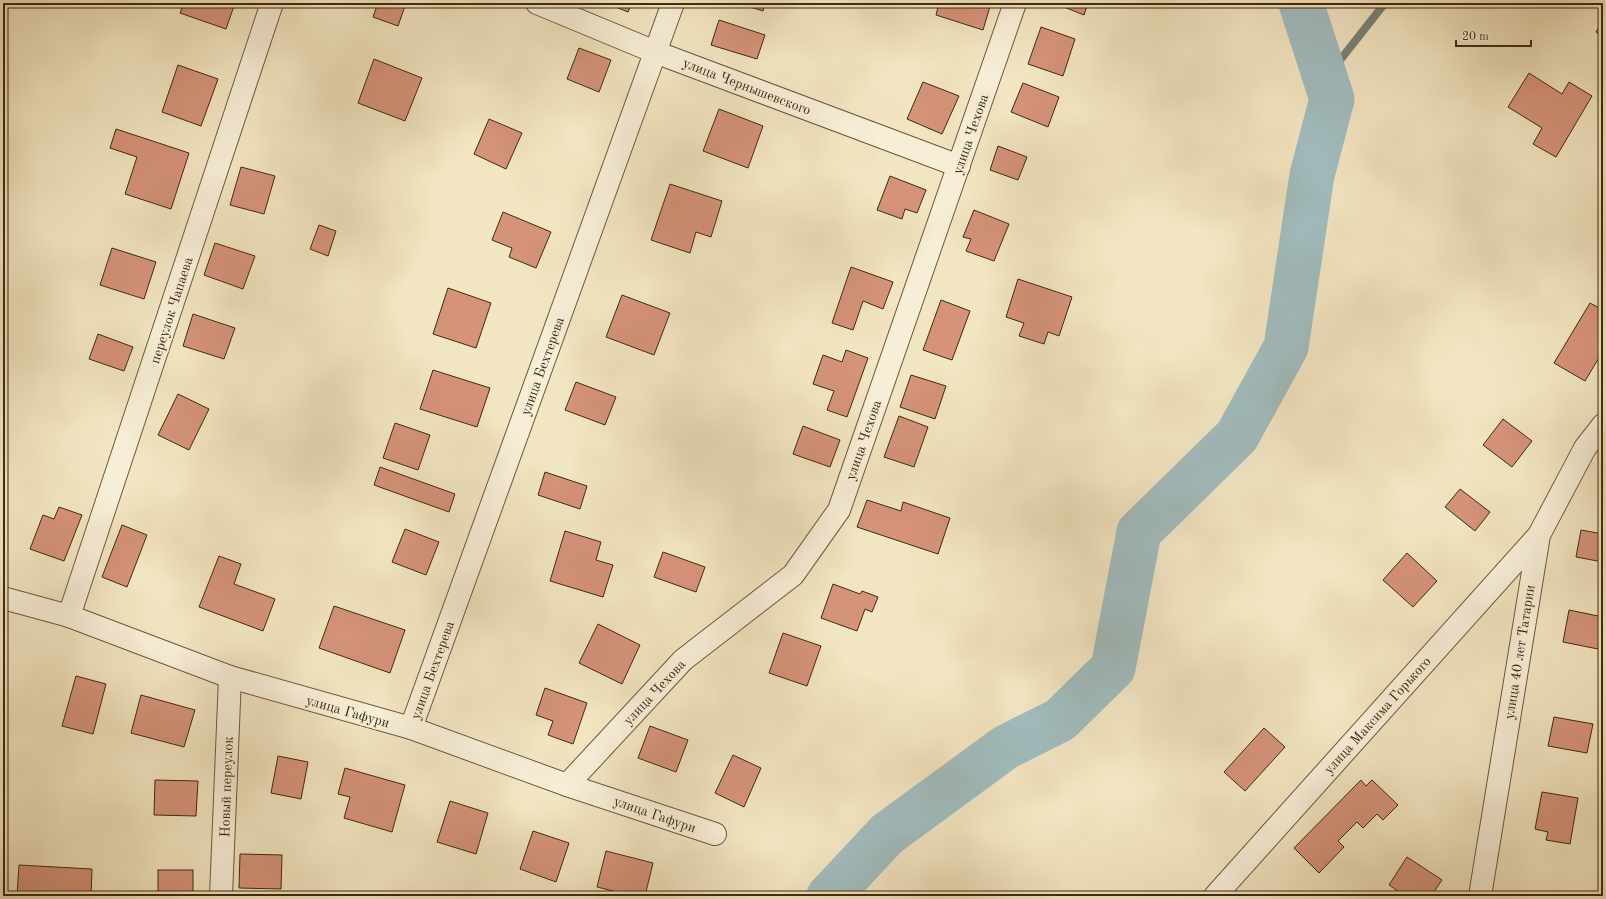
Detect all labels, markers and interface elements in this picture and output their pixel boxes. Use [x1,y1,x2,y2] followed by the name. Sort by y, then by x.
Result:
[1456,22,1531,48] scale bar
[1462,31,1489,43] text: 20 m
[681,56,813,118] street label: улица Чернышевского
[951,92,991,176] street label: улица Чехова
[148,255,196,365] street label: переулок Чапаева
[519,315,567,417] street label: улица Бехтерева
[844,398,884,482] street label: улица Чехова
[1502,584,1538,720] street label: улица 40 лет Татарии
[409,619,457,721] street label: улица Бехтерева
[1322,654,1434,777] street label: улица Максима Горького
[621,657,689,728] street label: улица Чехова
[304,693,391,732] street label: улица Гафури
[218,736,236,838] street label: Новый переулок
[611,794,698,837] street label: улица Гафури

